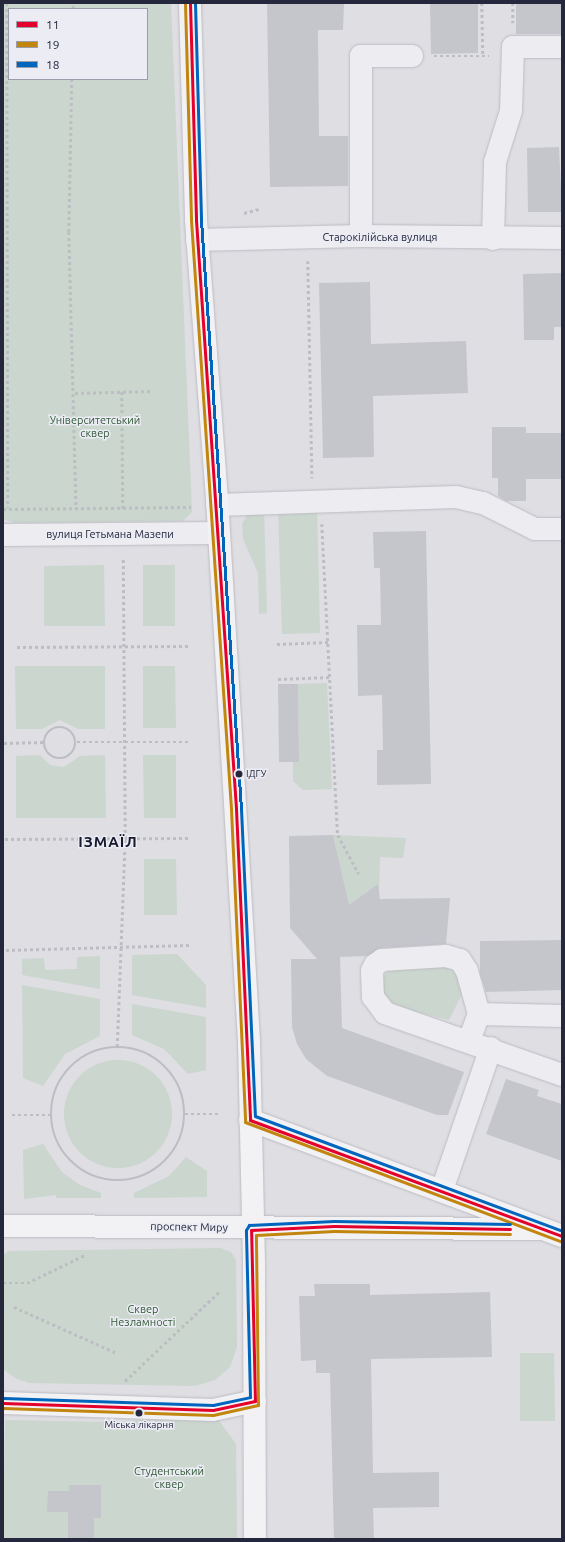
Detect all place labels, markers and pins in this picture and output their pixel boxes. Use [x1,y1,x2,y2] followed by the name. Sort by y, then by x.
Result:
[246,768,266,780] place label: ІДГУ
[234,769,244,779] marker: ІДГУ
[134,1408,144,1418] marker: Міська лікарня
[104,1419,174,1431] place label: Міська лікарня

